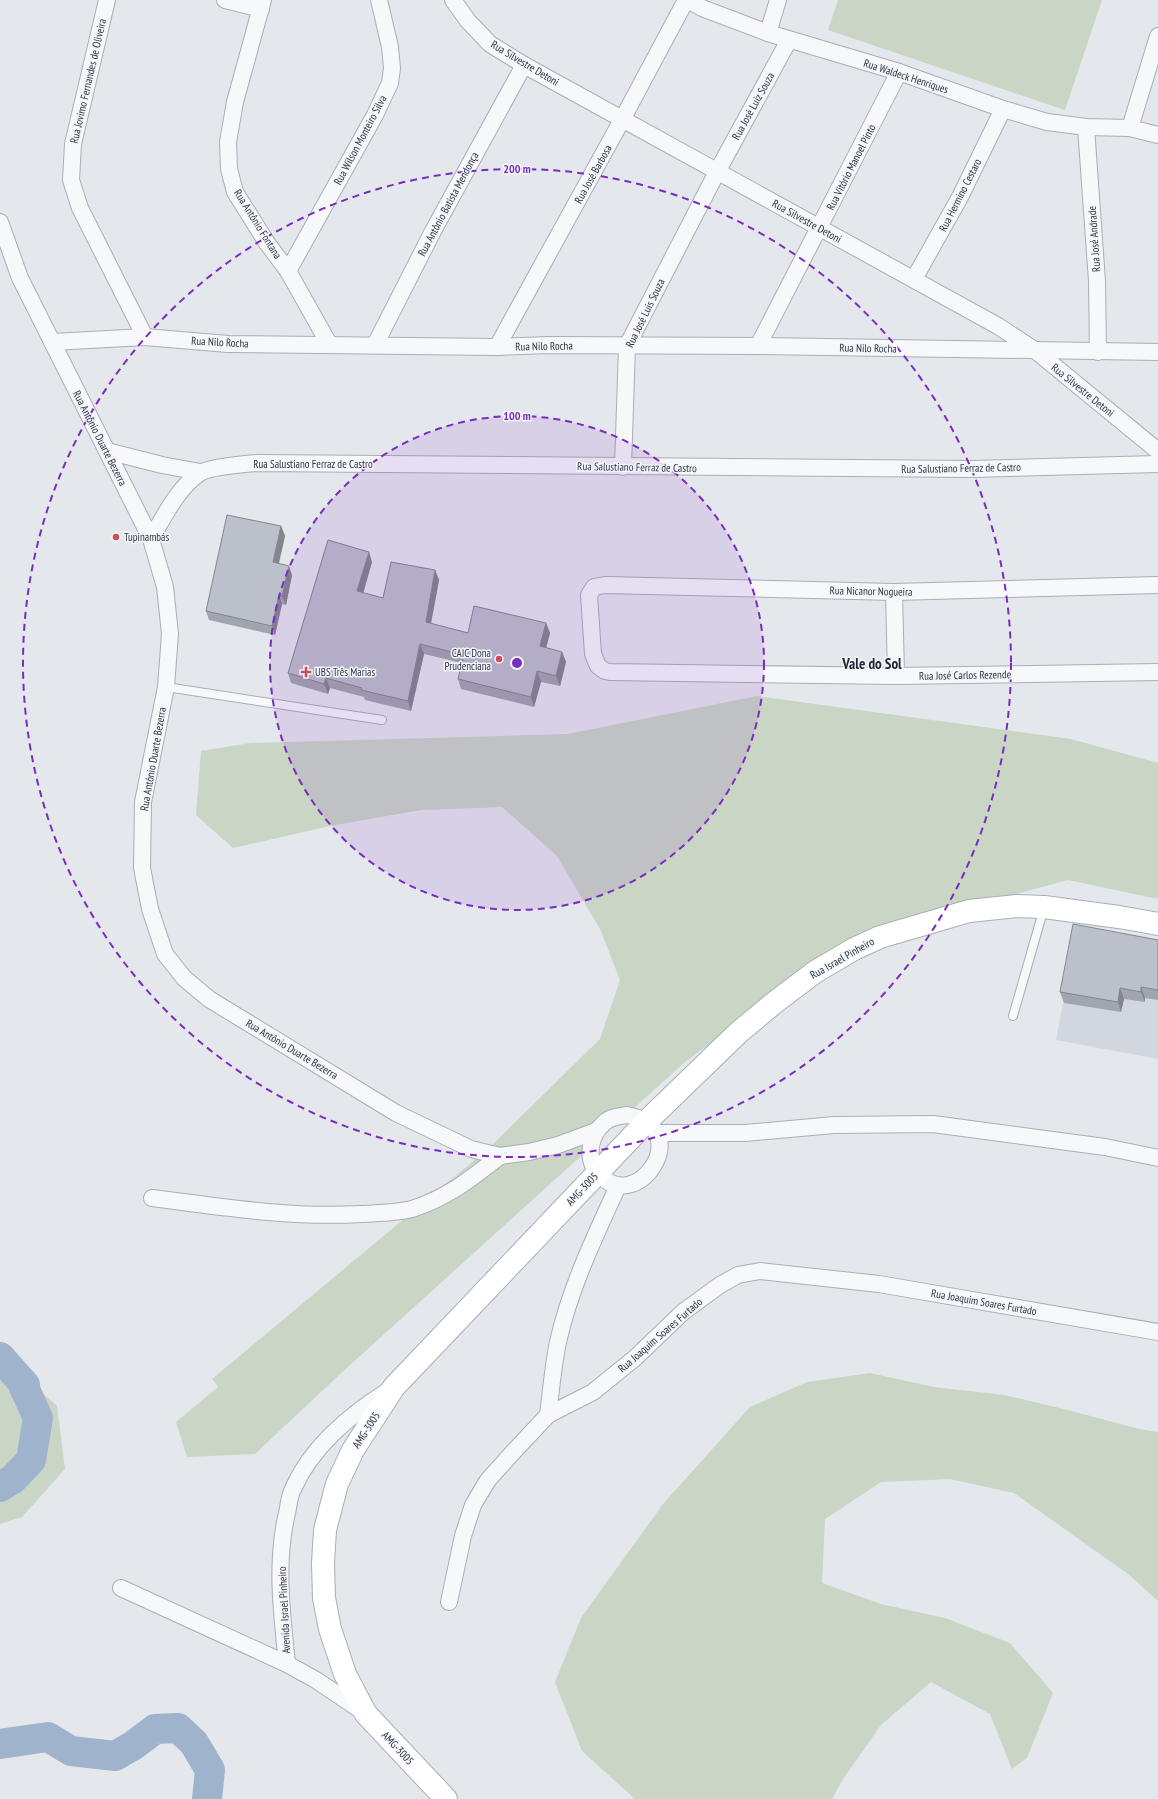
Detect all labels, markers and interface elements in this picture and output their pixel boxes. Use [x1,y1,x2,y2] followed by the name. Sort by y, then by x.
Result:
[67,17,109,145] street label: Rua Jovimo Fernandes de Oliveira
[488,37,562,89] street label: Rua Silvestre Detoni
[862,56,951,96] street label: Rua Waldeck Henriques
[729,70,777,142] street label: Rua José Luiz Souza
[330,93,390,187] street label: Rua Wilson Monteiro Silva
[823,122,879,212] street label: Rua Vitório Manoel Pinto
[571,142,615,206] street label: Rua José Barbosa
[415,149,481,259] street label: Rua Antônio Batista Mendonça
[936,156,984,234] street label: Rua Hermino Cestaro
[503,161,531,176] text: 200 m
[231,187,285,261] street label: Rua Antônio Fontana
[770,196,844,246] street label: Rua Silvestre Detoni
[1085,205,1103,272] street label: Rua José Andrade
[622,276,668,350] street label: Rua José Luis Souza
[191,334,249,350] street label: Rua Nilo Rocha
[515,338,573,354] street label: Rua Nilo Rocha
[839,340,897,356] street label: Rua Nilo Rocha
[1049,360,1117,420] street label: Rua Silvestre Detoni
[70,388,130,488] street label: Rua Antônio Duarte Bezerra
[503,408,531,423] text: 100 m
[253,457,373,471] street label: Rua Salustiano Ferraz de Castro
[577,459,697,475] street label: Rua Salustiano Ferraz de Castro
[901,460,1021,476] street label: Rua Salustiano Ferraz de Castro
[124,530,169,544] place label: Tupinambás
[111,532,121,542] marker: Tupinambás
[829,583,913,599] street label: Rua Nicanor Nogueira
[444,646,491,673] place label: CAIC Dona Prudenciana
[494,654,504,664] marker: CAIC Dona Prudenciana
[841,654,902,673] district label: Vale do Sol
[510,656,524,670] centre of rings
[315,665,375,679] place label: UBS Três Marias
[300,666,312,678] marker: UBS Três Marias
[919,667,1012,683] street label: Rua José Carlos Rezende
[137,706,169,812] street label: Rua Antônio Duarte Bezerra
[807,934,877,982] street label: Rua Israel Pinheiro
[243,1016,341,1082] street label: Rua Antônio Duarte Bezerra
[563,1169,601,1209] street label: AMG-3005
[930,1286,1038,1318] street label: Rua Joaquim Soares Furtado
[615,1294,705,1375] street label: Rua Joaquim Soares Furtado
[349,1409,383,1451] street label: AMG-3005
[275,1566,293,1654] street label: Avenida Israel Pinheiro
[379,1728,417,1768] street label: AMG-3005

